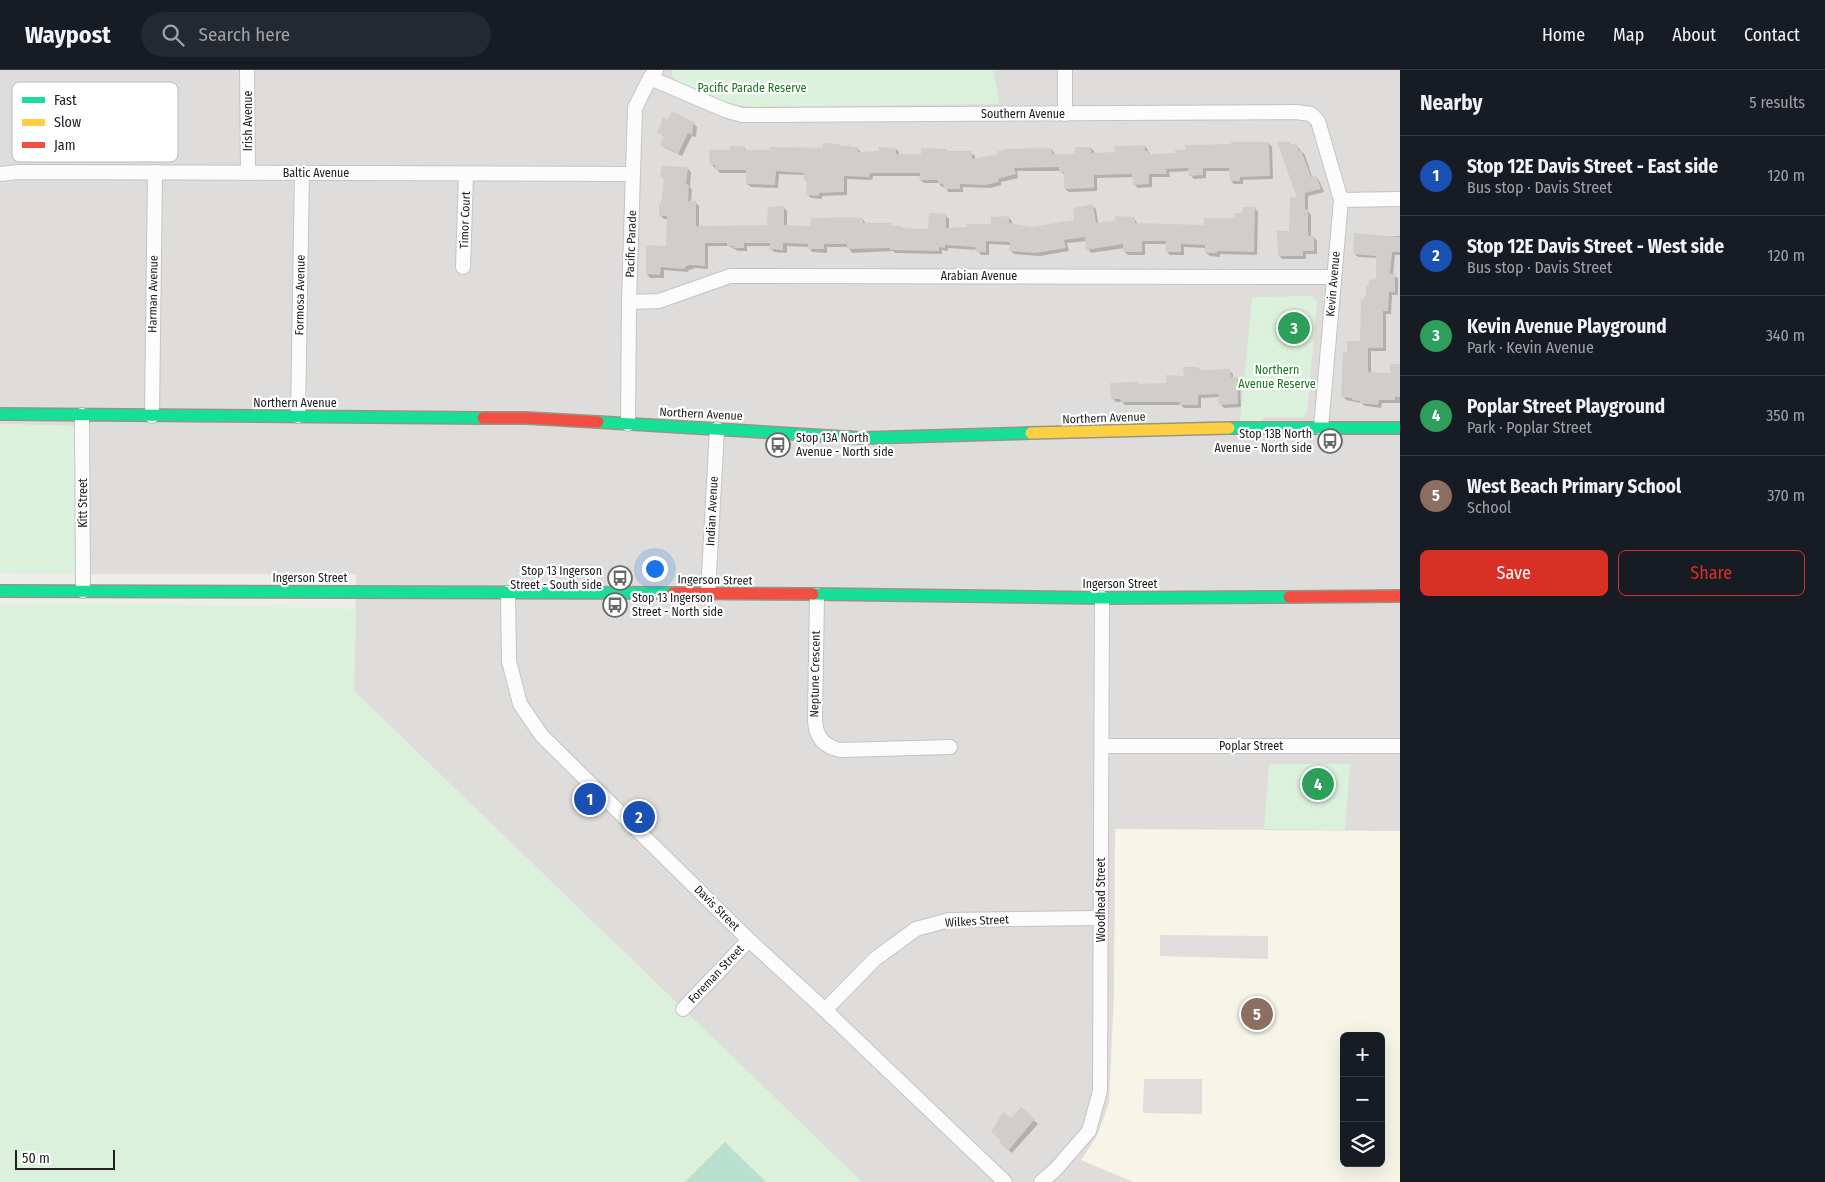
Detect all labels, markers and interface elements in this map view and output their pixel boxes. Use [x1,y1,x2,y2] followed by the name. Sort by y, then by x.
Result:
[141,12,491,57] search box
[25,21,111,49] text: Waypost
[159,21,187,49] icon: search
[199,23,290,46] text: Search here
[1542,24,1585,46] text: Home
[1613,24,1644,46] text: Map
[1672,24,1716,46] text: About
[1744,24,1800,46] text: Contact
[697,81,807,95] park label: Pacific Parade Reserve
[12,82,178,162] legend
[1420,90,1482,116] text: Nearby
[241,91,255,151] street label: Irish Avenue
[54,92,77,109] text: Fast
[1749,93,1805,112] text: 5 results
[981,107,1065,121] street label: Southern Avenue
[54,114,81,131] text: Slow
[54,137,75,154] text: Jam
[1467,155,1718,178] text: Stop 12E Davis Street - East side
[283,166,349,180] street label: Baltic Avenue
[1433,166,1439,185] text: 1
[1767,166,1805,185] text: 120 m
[1467,178,1612,197] text: Bus stop · Davis Street
[457,191,473,249] street label: Timor Court
[623,210,639,278] street label: Pacific Parade
[1467,235,1724,258] text: Stop 12E Davis Street - West side
[1432,246,1440,265] text: 2
[1767,246,1805,265] text: 120 m
[1323,251,1343,317] street label: Kevin Avenue
[292,254,308,335] street label: Formosa Avenue
[145,255,161,333] street label: Harman Avenue
[1467,258,1612,277] text: Bus stop · Davis Street
[941,269,1017,283] street label: Arabian Avenue
[1278,309,1310,347] pin: 3
[1467,315,1667,338] text: Kevin Avenue Playground
[1432,326,1440,345] text: 3
[1766,326,1805,345] text: 340 m
[1467,338,1594,357] text: Park · Kevin Avenue
[1238,363,1316,391] park label: Northern Avenue Reserve
[1467,395,1665,418] text: Poplar Street Playground
[253,396,337,410] street label: Northern Avenue
[659,405,743,423] street label: Northern Avenue
[1432,406,1440,425] text: 4
[1766,406,1805,425] text: 350 m
[1062,410,1146,426] street label: Northern Avenue
[1467,418,1592,437] text: Park · Poplar Street
[1215,427,1312,455] place label: Stop 13B North Avenue - North side
[1317,428,1343,454] bus stop icon: Stop 13B North Avenue - North side
[796,431,894,459] place label: Stop 13A North Avenue - North side
[765,432,791,458] bus stop icon: Stop 13A North Avenue - North side
[1467,475,1681,498] text: West Beach Primary School
[703,476,721,546] street label: Indian Avenue
[76,478,90,528] street label: Kitt Street
[1432,486,1440,505] text: 5
[1767,486,1805,505] text: 370 m
[1467,498,1511,517] text: School
[1420,550,1608,596] button: Save
[1618,550,1805,596] button: Share
[642,556,668,582] your location
[510,564,602,592] place label: Stop 13 Ingerson Street - South side
[607,565,633,591] bus stop icon: Stop 13 Ingerson Street - South side
[273,571,348,585] street label: Ingerson Street
[677,572,753,588] street label: Ingerson Street
[1083,577,1158,591] street label: Ingerson Street
[632,591,723,619] place label: Stop 13 Ingerson Street - North side
[602,592,628,618] bus stop icon: Stop 13 Ingerson Street - North side
[807,630,823,718] street label: Neptune Crescent
[1219,739,1283,753] street label: Poplar Street
[1302,765,1334,803] pin: 4
[574,780,606,818] pin: 1
[623,798,655,836] pin: 2
[1094,858,1108,942] street label: Woodhead Street
[691,882,743,934] street label: Davis Street
[945,912,1009,930] street label: Wilkes Street
[685,942,747,1006] street label: Foreman Street
[1241,995,1273,1033] pin: 5
[1340,1032,1385,1167] map controls
[1340,1032,1385,1077] button: +
[1340,1077,1385,1122] button: −
[1340,1122,1385,1167] button: layers
[15,1147,115,1170] scale bar
[22,1150,50,1167] text: 50 m

